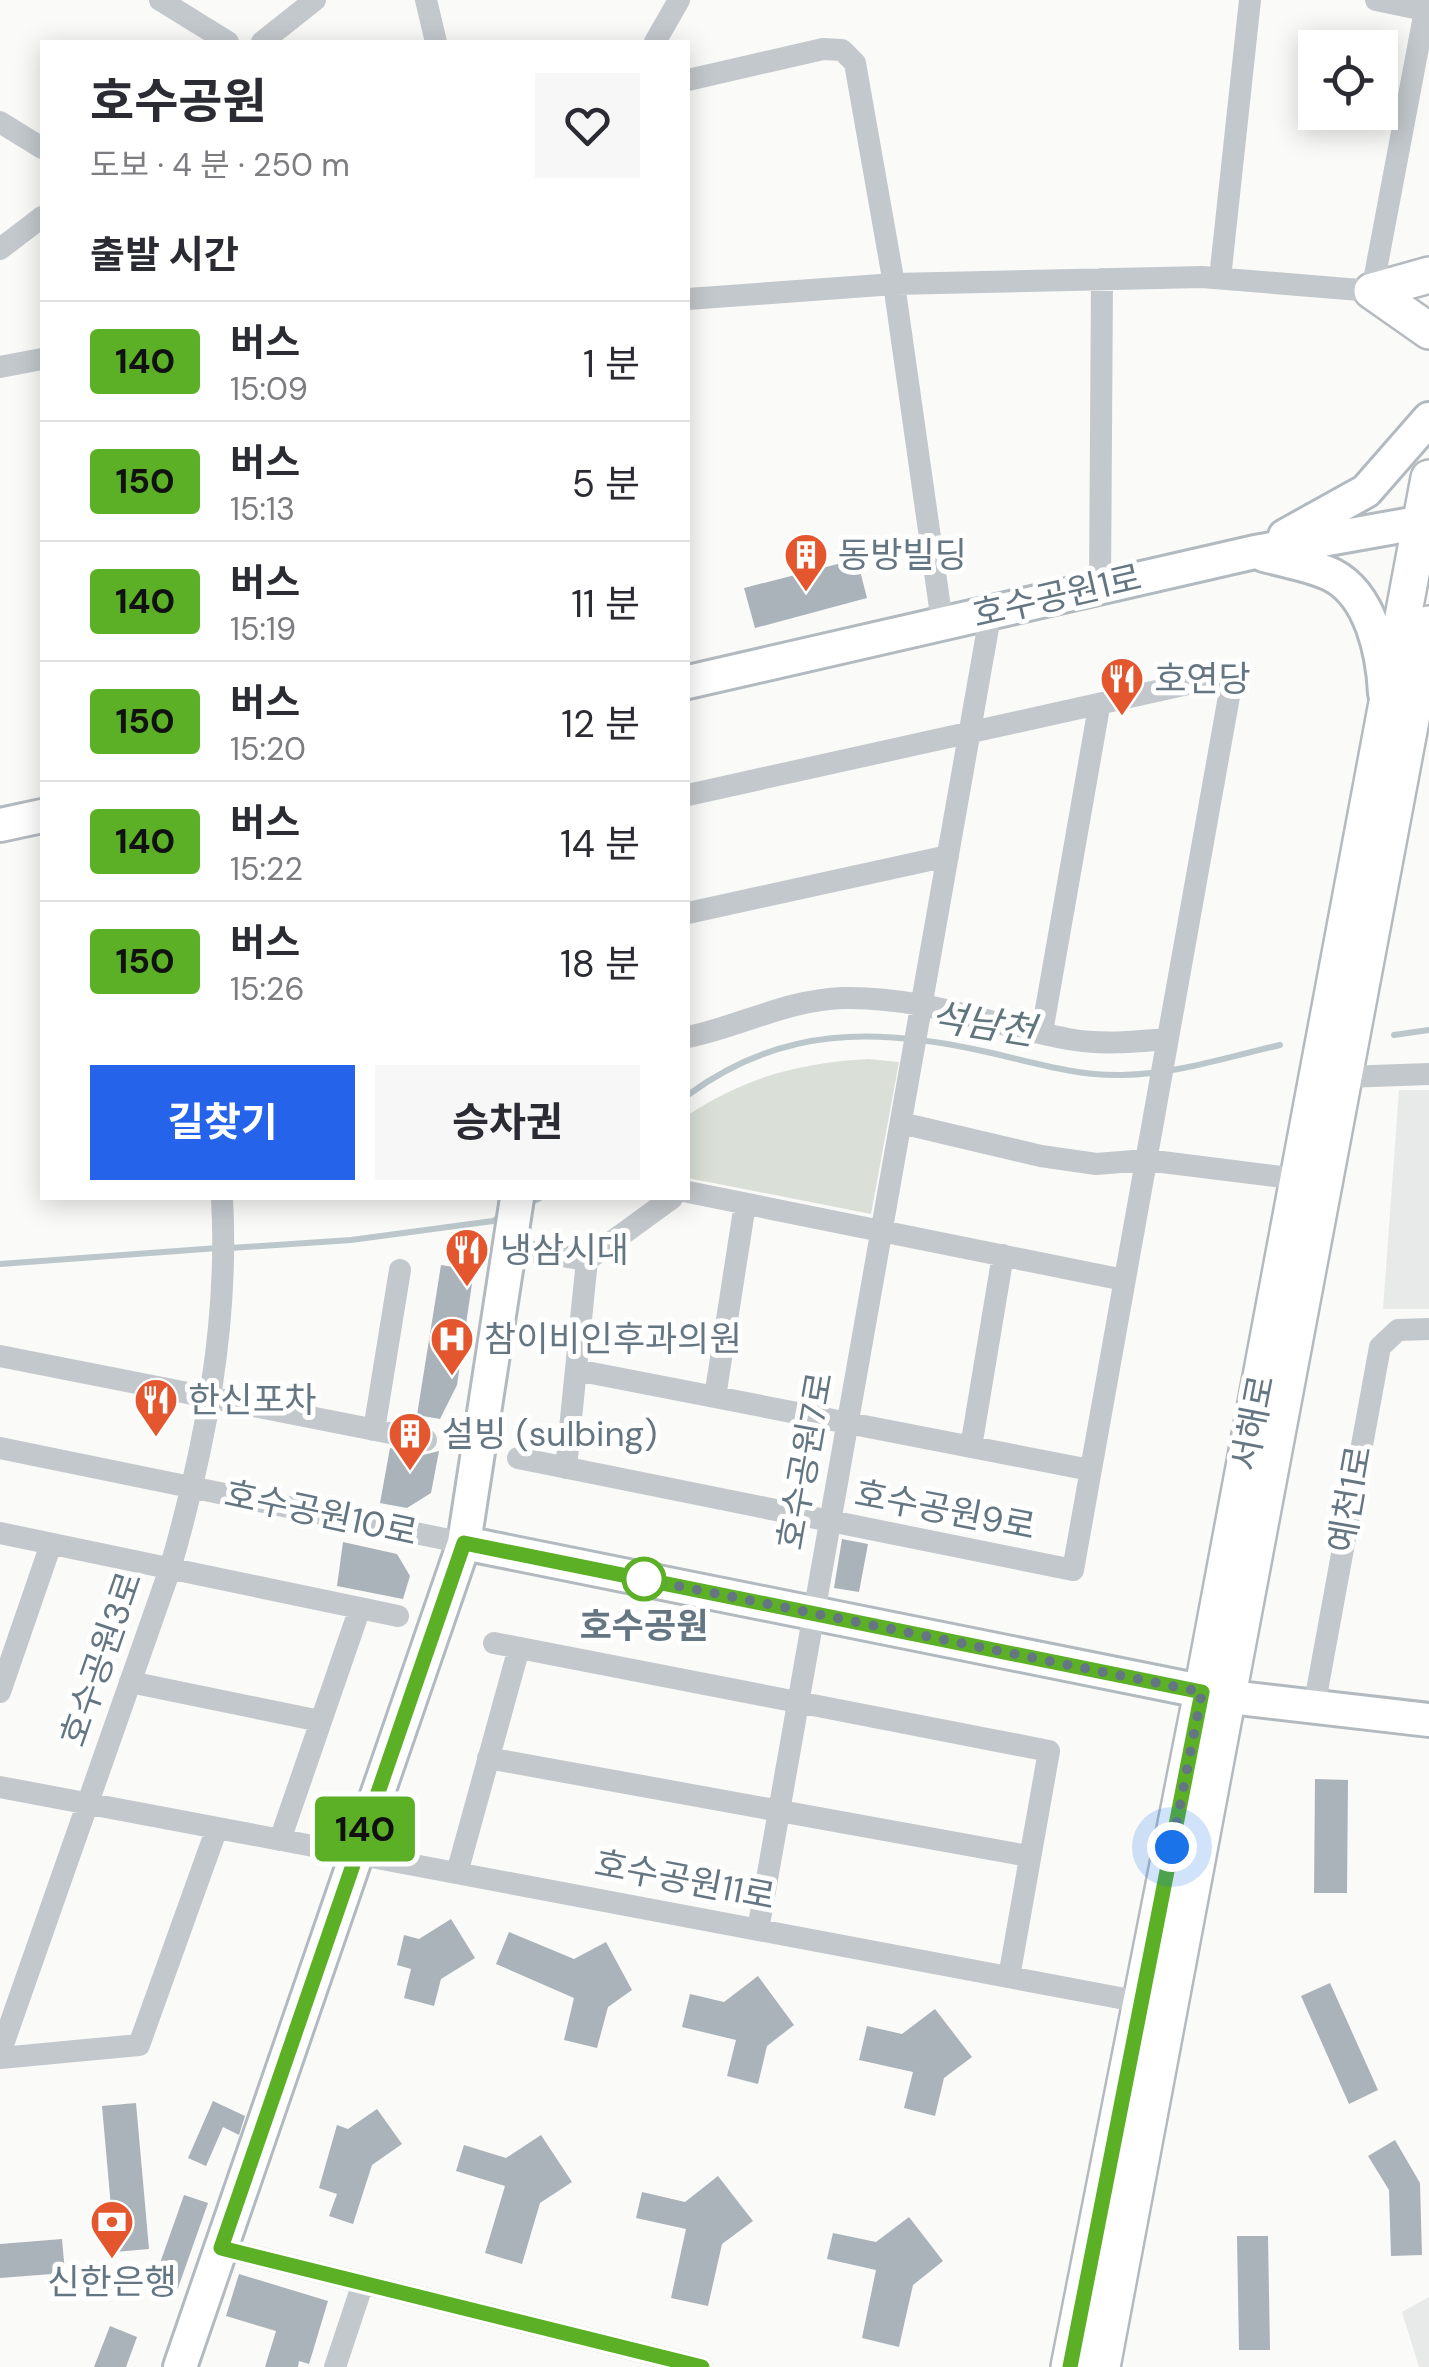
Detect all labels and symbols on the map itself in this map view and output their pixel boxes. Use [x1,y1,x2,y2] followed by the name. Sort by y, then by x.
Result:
[783,532,829,593] building icon: 동방빌딩
[838,532,967,578] place label: 동방빌딩
[968,554,1146,638] street label: 호수공원1로
[1099,656,1145,717] restaurant icon: 호연당
[1154,656,1251,702] place label: 호연당
[927,991,1043,1058] water label: 석남천
[444,1227,490,1288] restaurant icon: 냉삼시대
[500,1227,629,1273] place label: 냉삼시대
[429,1316,475,1377] hospital icon: 참이비인후과의원
[484,1316,742,1362] place label: 참이비인후과의원
[767,1369,843,1553] street label: 호수공원7로
[1221,1371,1285,1475] street label: 서해로
[133,1377,179,1438] restaurant icon: 한신포차
[188,1377,317,1423] place label: 한신포차
[387,1411,433,1472] building icon: 설빙 (sulbing)
[442,1411,657,1457] place label: 설빙 (sulbing)
[1318,1442,1382,1556] street label: 예천1로
[220,1470,422,1556] street label: 호수공원10로
[851,1470,1039,1550] street label: 호수공원9로
[623,1558,665,1600] marker: 호수공원
[50,1566,152,1752] street label: 호수공원3로
[580,1603,708,1649] place label: 호수공원
[308,1796,422,1862] line badge: 140
[1147,1822,1197,1872] your location
[591,1840,779,1920] street label: 호수공원11로
[89,2199,135,2260] bank icon: 신한은행
[48,2259,176,2305] place label: 신한은행

